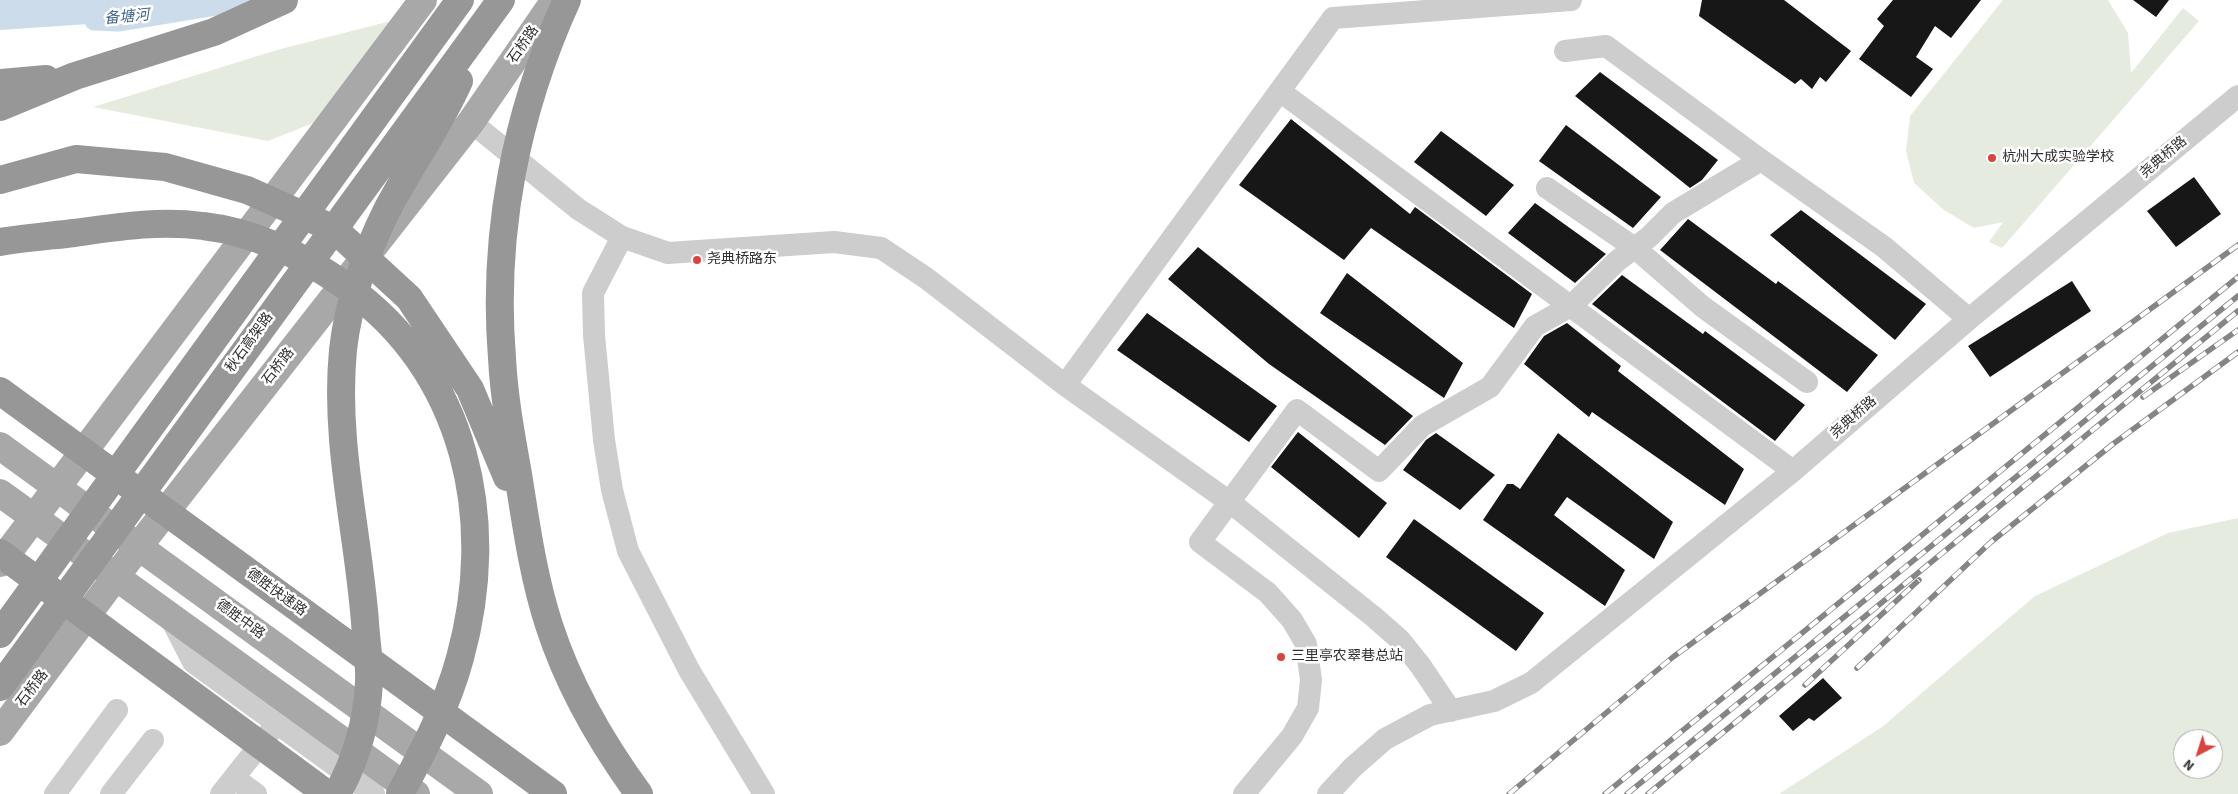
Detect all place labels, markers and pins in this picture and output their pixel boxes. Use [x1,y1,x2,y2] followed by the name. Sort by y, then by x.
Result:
[2002,150,2114,166] place label: 杭州大成实验学校
[1986,152,1998,164] marker: 杭州大成实验学校
[707,252,777,268] place label: 尧典桥路东
[691,254,703,266] marker: 尧典桥路东
[1291,649,1403,665] place label: 三里亭农翠巷总站
[1275,651,1287,663] marker: 三里亭农翠巷总站

